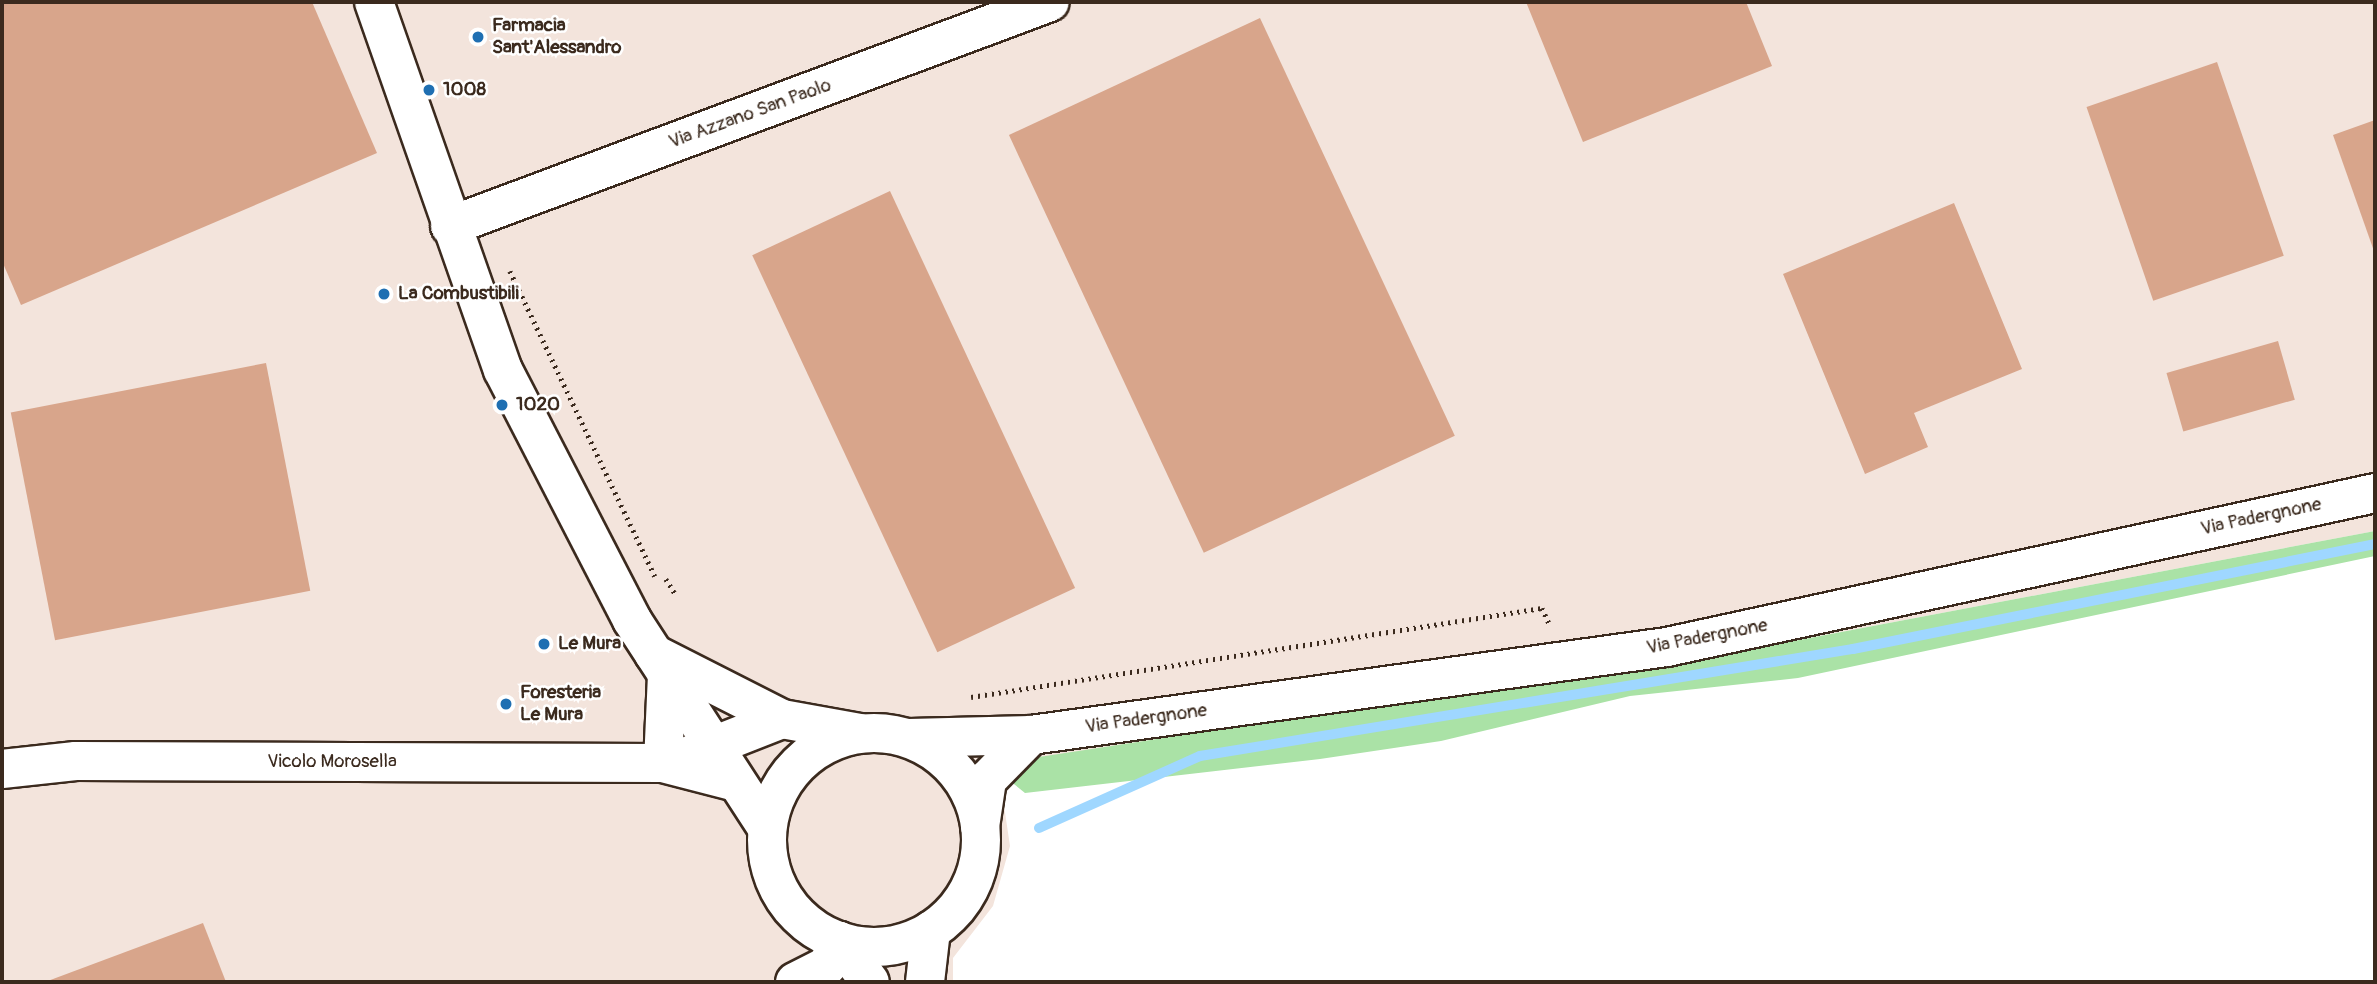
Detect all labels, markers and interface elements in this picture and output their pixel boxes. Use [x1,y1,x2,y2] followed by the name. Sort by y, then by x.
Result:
[492,15,621,59] place label: Farmacia Sant'Alessandro
[470,29,486,45] marker: Farmacia Sant'Alessandro
[666,74,834,154] street label: Via Azzano San Paolo
[443,79,486,101] place label: 1008
[421,82,437,98] marker: 1008
[398,283,519,305] place label: La Combustibili
[376,286,392,302] marker: La Combustibili
[516,394,560,416] place label: 1020
[494,397,510,413] marker: 1020
[2199,493,2323,541] street label: Via Padergnone
[1645,614,1769,660] street label: Via Padergnone
[558,633,621,655] place label: Le Mura
[536,636,552,652] marker: Le Mura
[520,682,601,726] place label: Foresteria Le Mura
[498,696,514,712] marker: Foresteria Le Mura
[1084,699,1208,739] street label: Via Padergnone
[267,751,397,773] street label: Vicolo Morosella

